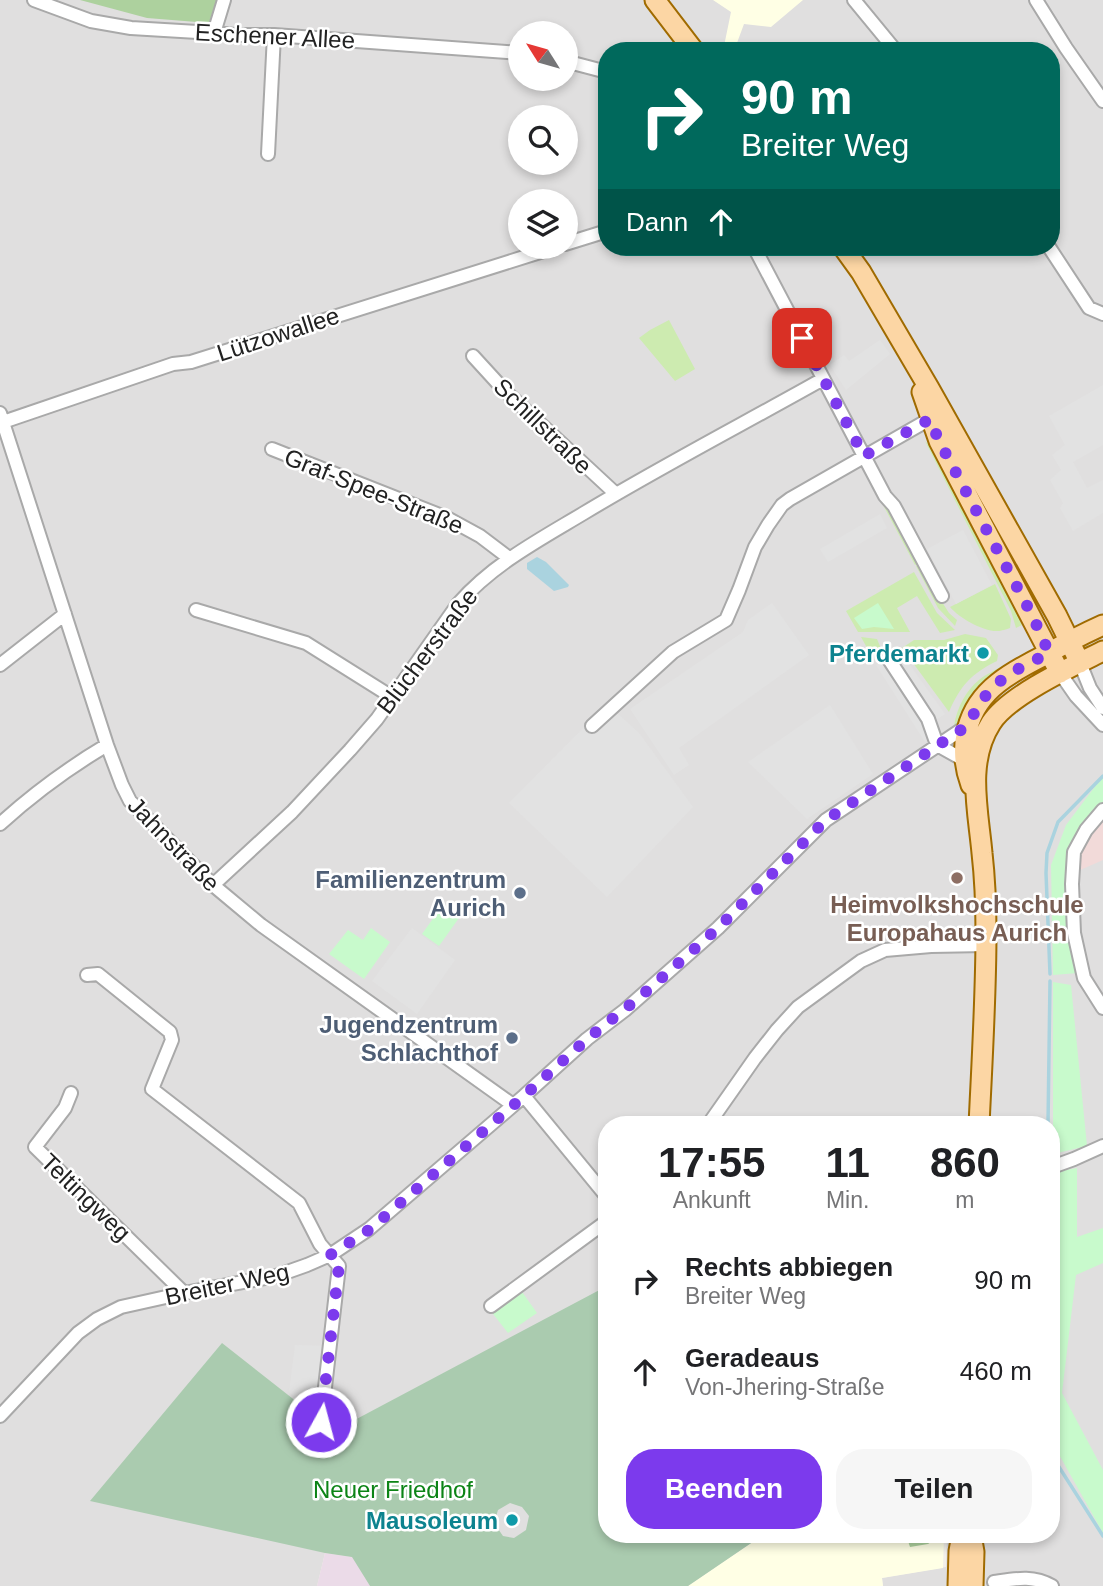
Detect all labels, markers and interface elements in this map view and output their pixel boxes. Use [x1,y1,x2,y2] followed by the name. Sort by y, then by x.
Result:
[194,18,356,54] street label: Eschener Allee
[508,21,578,91] north arrow
[508,21,578,259] map controls
[626,70,717,161] icon: right
[741,70,853,124] text: 90 m
[508,105,578,175] button: search
[741,127,909,163] text: Breiter Weg
[508,189,578,259] button: layers
[702,203,740,241] icon: ahead
[626,207,688,237] text: Dann
[214,302,342,366] street label: Lützowallee
[772,308,832,368] pin
[783,319,821,357] icon: arrive
[489,373,597,479] street label: Schillstraße
[281,443,467,539] street label: Graf-Spee-Straße
[371,583,483,719] street label: Blücherstraße
[829,640,969,667] place label: Pferdemarkt
[975,645,991,661] marker: Pferdemarkt
[123,791,225,897] street label: Jahnstraße
[315,866,506,921] place label: Familienzentrum Aurich
[949,870,965,886] marker: Heimvolkshochschule Europahaus Aurich
[512,885,528,901] marker: Familienzentrum Aurich
[830,891,1084,946] place label: Heimvolkshochschule Europahaus Aurich
[319,1011,499,1066] place label: Jugendzentrum Schlachthof
[504,1030,520,1046] marker: Jugendzentrum Schlachthof
[658,1139,765,1186] text: 17:55
[825,1139,870,1186] text: 11
[930,1139,1000,1186] text: 860
[36,1148,136,1246] street label: Teltingweg
[673,1187,751,1213] text: Ankunft
[826,1187,869,1213] text: Min.
[955,1187,975,1213] text: m
[685,1252,893,1282] text: Rechts abbiegen
[162,1258,292,1310] street label: Breiter Weg
[626,1262,664,1300] icon: right
[974,1265,1032,1295] text: 90 m
[685,1283,806,1309] text: Breiter Weg
[685,1343,819,1373] text: Geradeaus
[626,1353,664,1391] icon: ahead
[960,1356,1032,1386] text: 460 m
[685,1374,884,1400] text: Von-Jhering-Straße
[284,1385,358,1459] position arrow
[626,1449,822,1529] button: Beenden
[836,1449,1032,1529] button: Teilen
[313,1476,473,1503] park label: Neuer Friedhof
[366,1507,498,1534] place label: Mausoleum
[504,1512,520,1528] marker: Mausoleum

